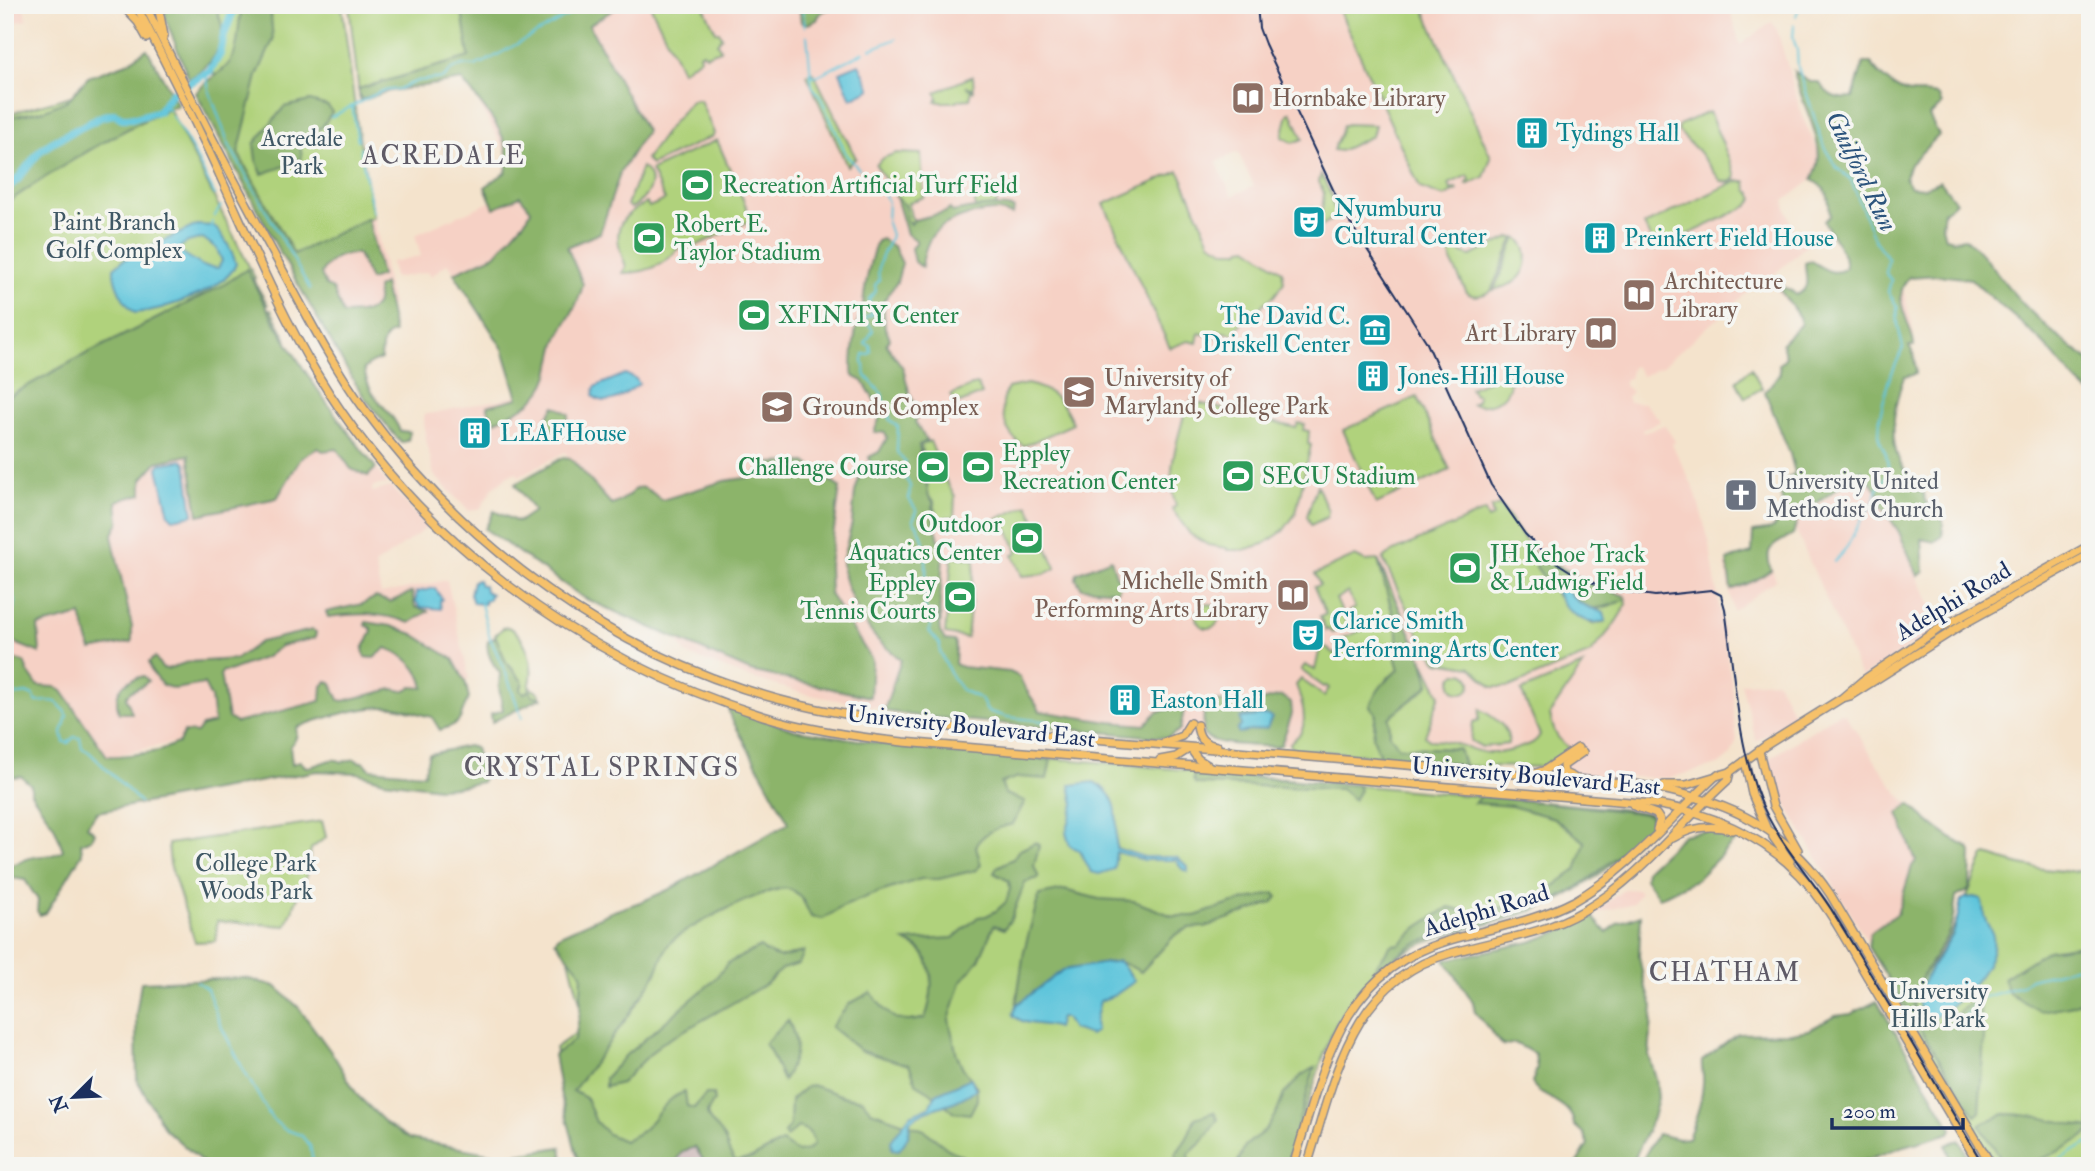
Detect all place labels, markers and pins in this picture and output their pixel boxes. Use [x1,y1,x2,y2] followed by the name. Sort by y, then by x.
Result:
[1229,79,1267,117] library icon: Hornbake Library
[1272,83,1446,114] place label: Hornbake Library
[1513,114,1551,152] building icon: Tydings Hall
[1556,118,1679,149] place label: Tydings Hall
[678,166,716,204] sports icon: Recreation Artificial Turf Field
[722,170,1018,201] place label: Recreation Artificial Turf Field
[1334,193,1487,252] place label: Nyumburu Cultural Center
[1290,203,1328,241] theatre icon: Nyumburu Cultural Center
[674,209,821,268] place label: Robert E. Taylor Stadium
[630,219,668,257] sports icon: Robert E. Taylor Stadium
[1581,219,1619,257] building icon: Preinkert Field House
[1624,223,1834,254] place label: Preinkert Field House
[1663,266,1783,325] place label: Architecture Library
[1620,276,1658,314] library icon: Architecture Library
[735,296,773,334] sports icon: XFINITY Center
[778,300,959,331] place label: XFINITY Center
[1202,301,1350,360] place label: The David C. Driskell Center
[1356,311,1394,349] museum icon: The David C. Driskell Center
[1582,314,1620,352] library icon: Art Library
[1464,318,1576,349] place label: Art Library
[1354,357,1392,395] building icon: Jones-Hill House
[1397,361,1565,392] place label: Jones-Hill House
[1104,363,1330,422] place label: University of Maryland, College Park
[1060,373,1098,411] school or university icon: University of Maryland, College Park
[758,388,796,426] school or university icon: Grounds Complex
[802,392,979,423] place label: Grounds Complex
[456,414,494,452] building icon: LEAFHouse
[500,418,627,449] place label: LEAFHouse
[1002,438,1177,497] place label: Eppley Recreation Center
[914,448,952,486] sports icon: Challenge Course
[959,448,997,486] sports icon: Eppley Recreation Center
[738,452,908,483] place label: Challenge Course
[1219,457,1257,495] sports icon: SECU Stadium
[1262,461,1416,492] place label: SECU Stadium
[1766,466,1944,525] place label: University United Methodist Church
[1722,476,1760,514] church icon: University United Methodist Church
[847,509,1002,568] place label: Outdoor Aquatics Center
[1008,519,1046,557] sports icon: Outdoor Aquatics Center
[1489,539,1646,598] place label: JH Kehoe Track & Ludwig Field
[1446,549,1484,587] sports icon: JH Kehoe Track & Ludwig Field
[1034,566,1268,625] place label: Michelle Smith Performing Arts Library
[800,568,936,627] place label: Eppley Tennis Courts
[1274,576,1312,614] library icon: Michelle Smith Performing Arts Library
[941,578,979,616] sports icon: Eppley Tennis Courts
[1332,606,1559,665] place label: Clarice Smith Performing Arts Center
[1289,616,1327,654] theatre icon: Clarice Smith Performing Arts Center
[1106,681,1144,719] building icon: Easton Hall
[1150,685,1264,716] place label: Easton Hall

